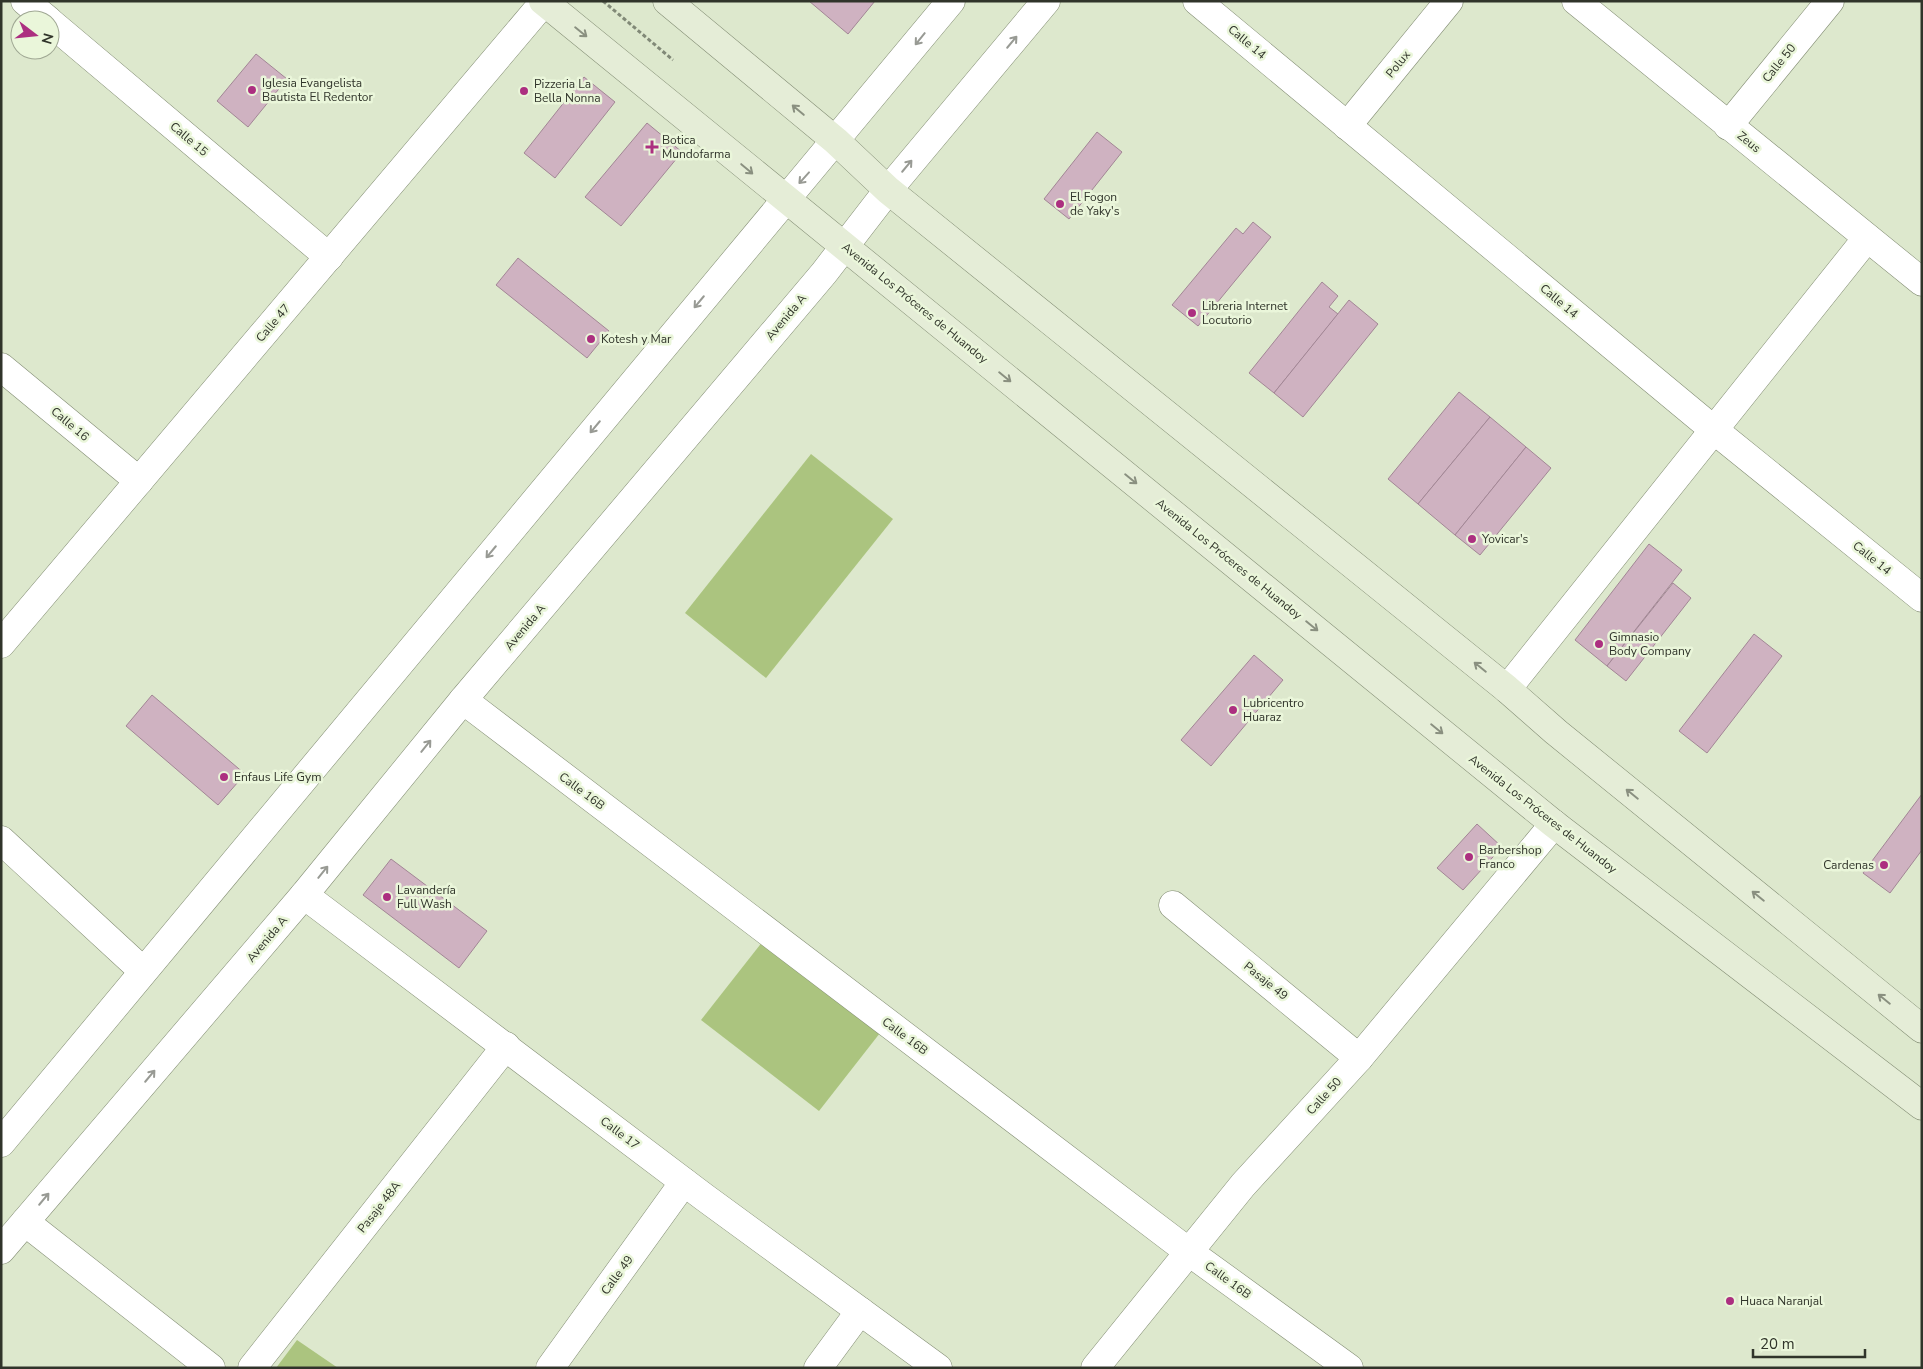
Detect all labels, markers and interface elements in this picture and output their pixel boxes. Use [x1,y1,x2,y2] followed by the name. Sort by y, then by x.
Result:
[10,10,60,60] north arrow
[1225,21,1269,63] street label: Calle 14
[574,27,587,38] one-way arrow
[36,31,58,46] text: N
[914,32,925,45] one-way arrow
[1006,35,1017,48] one-way arrow
[1759,40,1799,86] street label: Calle 50
[1382,47,1414,81] street label: Polux
[262,75,373,105] place label: Iglesia Evangelista Bautista El Redentor
[534,76,601,106] place label: Pizzeria La Bella Nonna
[246,84,258,96] marker: Iglesia Evangelista Bautista El Redentor
[518,85,530,97] marker: Pizzeria La Bella Nonna
[792,105,805,116] one-way arrow
[167,118,211,160] street label: Calle 15
[1734,128,1764,156] street label: Zeus
[662,132,731,162] place label: Botica Mundofarma
[646,141,658,153] marker: Botica Mundofarma
[902,160,913,173] one-way arrow
[741,163,754,174] one-way arrow
[798,171,809,184] one-way arrow
[1070,189,1120,219] place label: El Fogon de Yaky's
[1054,198,1066,210] marker: El Fogon de Yaky's
[839,239,992,368] street label: Avenida Los Próceres de Huandoy
[1537,280,1581,322] street label: Calle 14
[762,290,810,343] street label: Avenida A
[694,295,705,308] one-way arrow
[1202,298,1288,328] place label: Libreria Internet Locutorio
[252,301,294,345] street label: Calle 47
[1186,307,1198,319] marker: Libreria Internet Locutorio
[601,331,672,347] place label: Kotesh y Mar
[585,333,597,345] marker: Kotesh y Mar
[999,371,1012,382] one-way arrow
[48,403,92,445] street label: Calle 16
[590,420,601,433] one-way arrow
[1125,474,1138,485] one-way arrow
[1153,495,1306,624] street label: Avenida Los Próceres de Huandoy
[1481,531,1529,547] place label: Yovicar's
[1466,533,1478,545] marker: Yovicar's
[1849,538,1895,578] street label: Calle 14
[486,545,497,558] one-way arrow
[501,600,549,653] street label: Avenida A
[1305,621,1318,632] one-way arrow
[1609,629,1692,659] place label: Gimnasio Body Company
[1593,638,1605,650] marker: Gimnasio Body Company
[1474,662,1487,673] one-way arrow
[1243,695,1304,725] place label: Lubricentro Huaraz
[1227,704,1239,716] marker: Lubricentro Huaraz
[1431,724,1444,735] one-way arrow
[420,740,431,753] one-way arrow
[1466,751,1621,877] street label: Avenida Los Próceres de Huandoy
[234,769,321,785] place label: Enfaus Life Gym
[556,769,608,813] street label: Calle 16B
[218,771,230,783] marker: Enfaus Life Gym
[1625,788,1638,799] one-way arrow
[1479,842,1542,872] place label: Barbershop Franco
[1463,851,1475,863] marker: Barbershop Franco
[1823,857,1874,873] place label: Cardenas
[1878,859,1890,871] marker: Cardenas
[317,866,328,879] one-way arrow
[397,882,456,912] place label: Lavandería Full Wash
[381,891,393,903] marker: Lavandería Full Wash
[1752,891,1765,902] one-way arrow
[243,912,291,965] street label: Avenida A
[1241,958,1291,1004] street label: Pasaje 49
[1878,993,1891,1004] one-way arrow
[879,1014,931,1058] street label: Calle 16B
[144,1070,155,1083] one-way arrow
[1303,1074,1345,1118] street label: Calle 50
[597,1113,643,1153] street label: Calle 17
[354,1178,404,1236] street label: Pasaje 48A
[38,1193,50,1206] one-way arrow
[597,1252,637,1298] street label: Calle 49
[1202,1258,1254,1302] street label: Calle 16B
[1740,1293,1823,1309] place label: Huaca Naranjal
[1724,1295,1736,1307] marker: Huaca Naranjal
[1753,1326,1866,1358] scale bar
[1760,1334,1795,1354] text: 20 m

